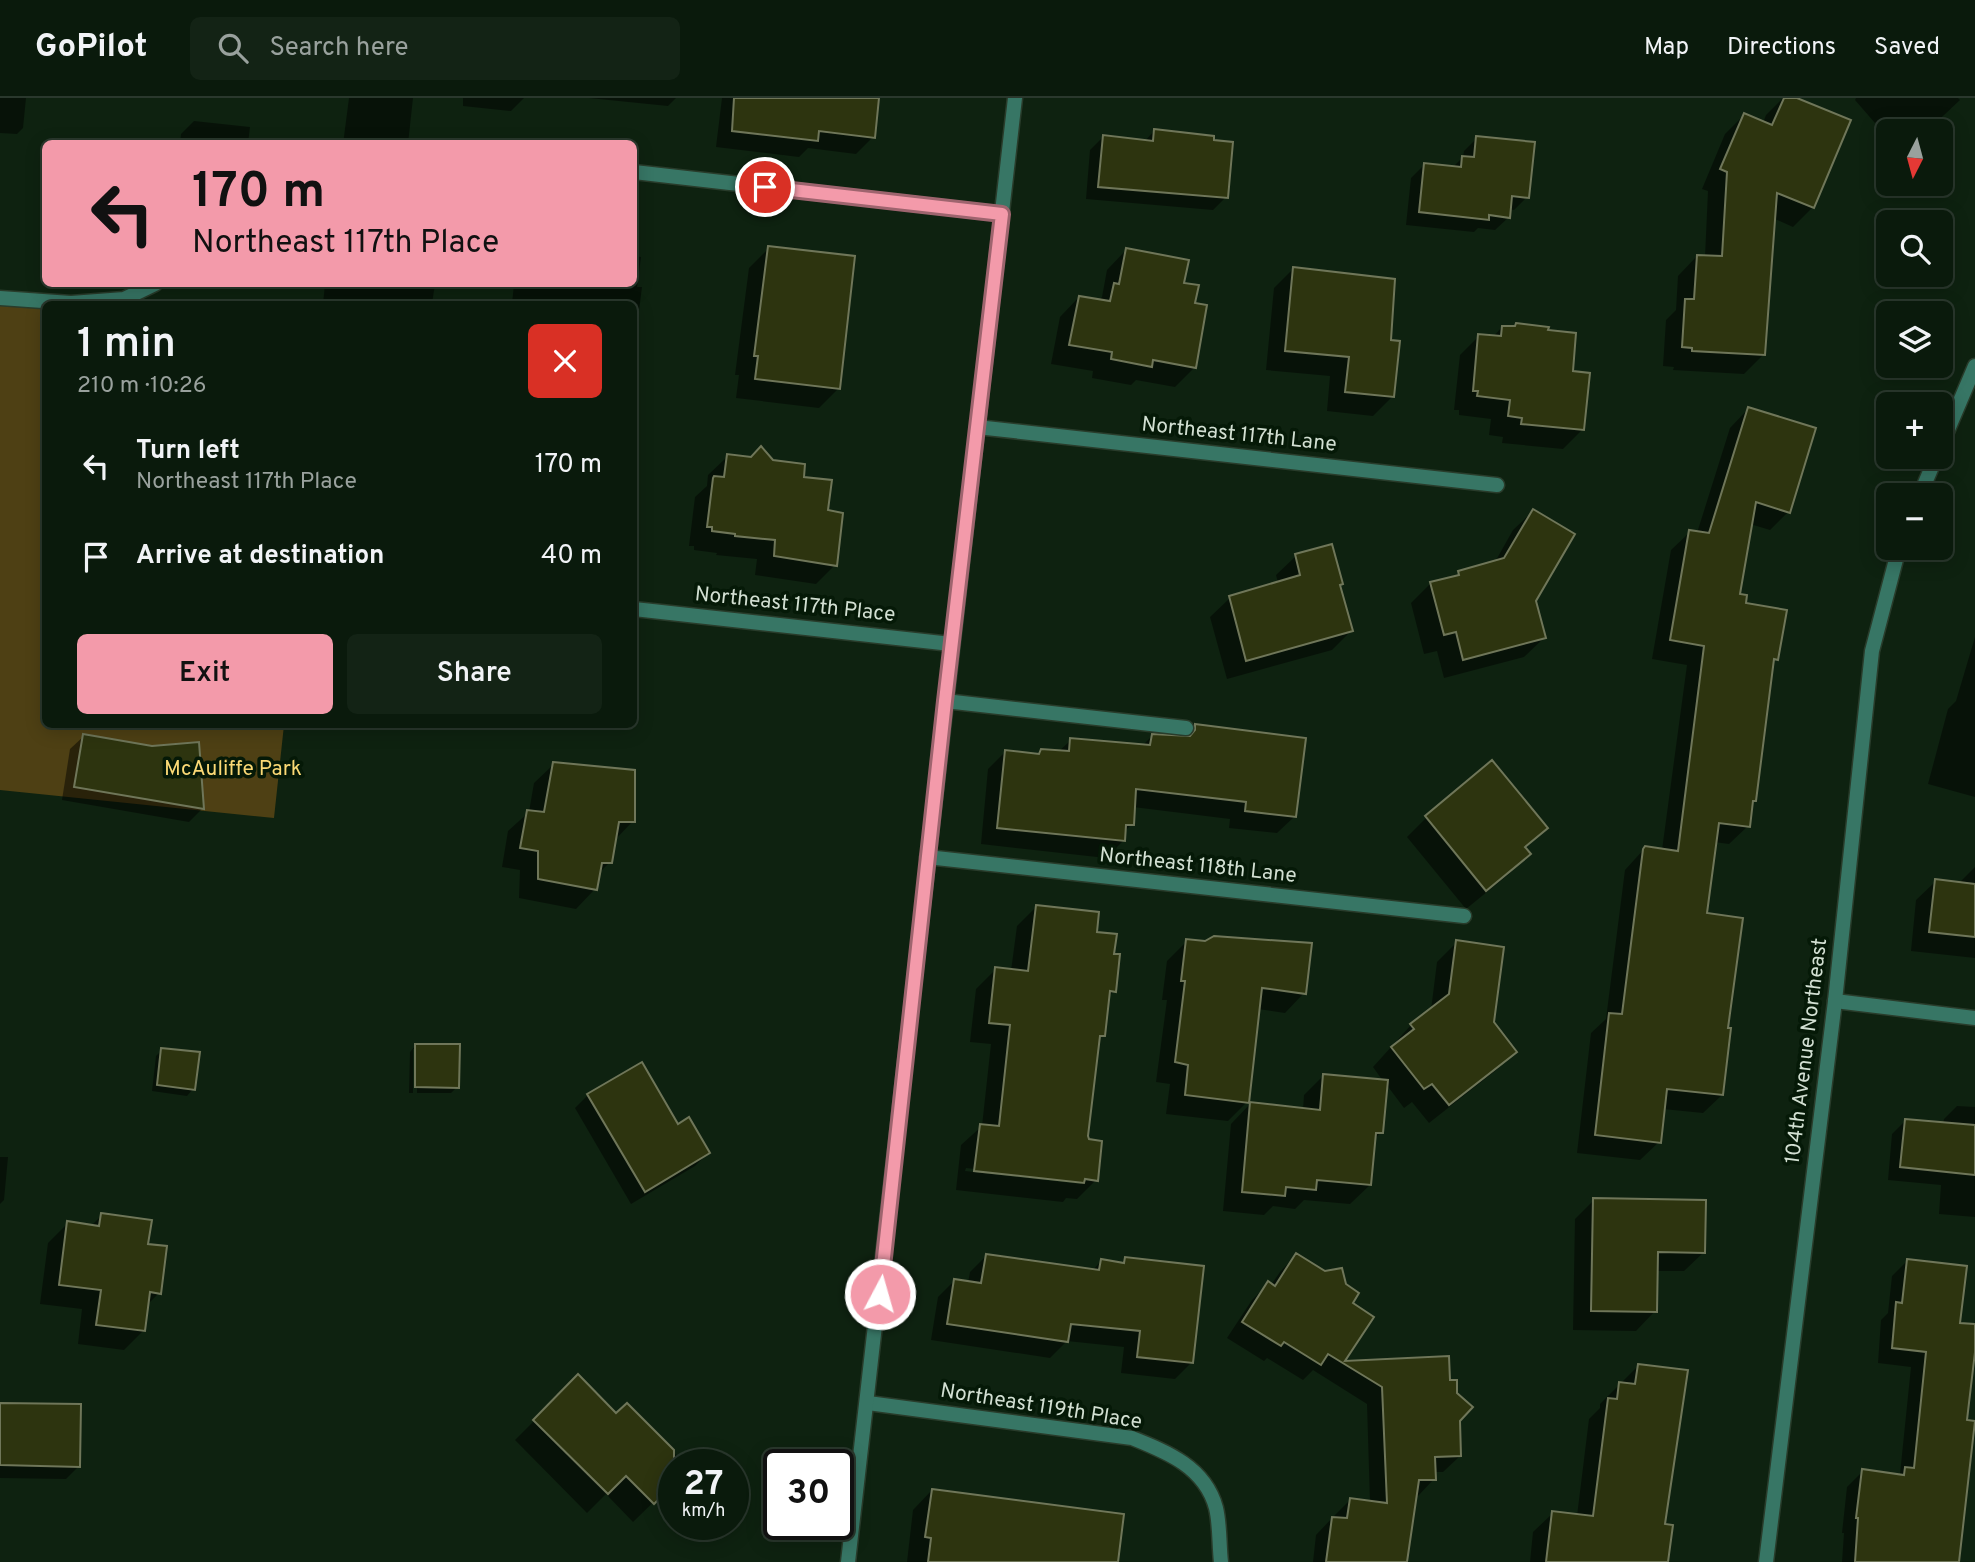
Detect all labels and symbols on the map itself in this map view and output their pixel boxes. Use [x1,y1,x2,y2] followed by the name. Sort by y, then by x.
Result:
[1876,119,1953,196] north arrow
[735,157,795,217] pin
[1140,411,1338,459] street label: Northeast 117th Lane
[693,581,897,629] street label: Northeast 117th Place
[164,756,302,783] park label: McAuliffe Park
[1098,842,1298,890] street label: Northeast 118th Lane
[1780,936,1834,1166] street label: 104th Avenue Northeast
[843,1257,917,1331] position arrow
[938,1378,1144,1436] street label: Northeast 119th Place
[763,1449,854,1540] speed limit sign: 30

